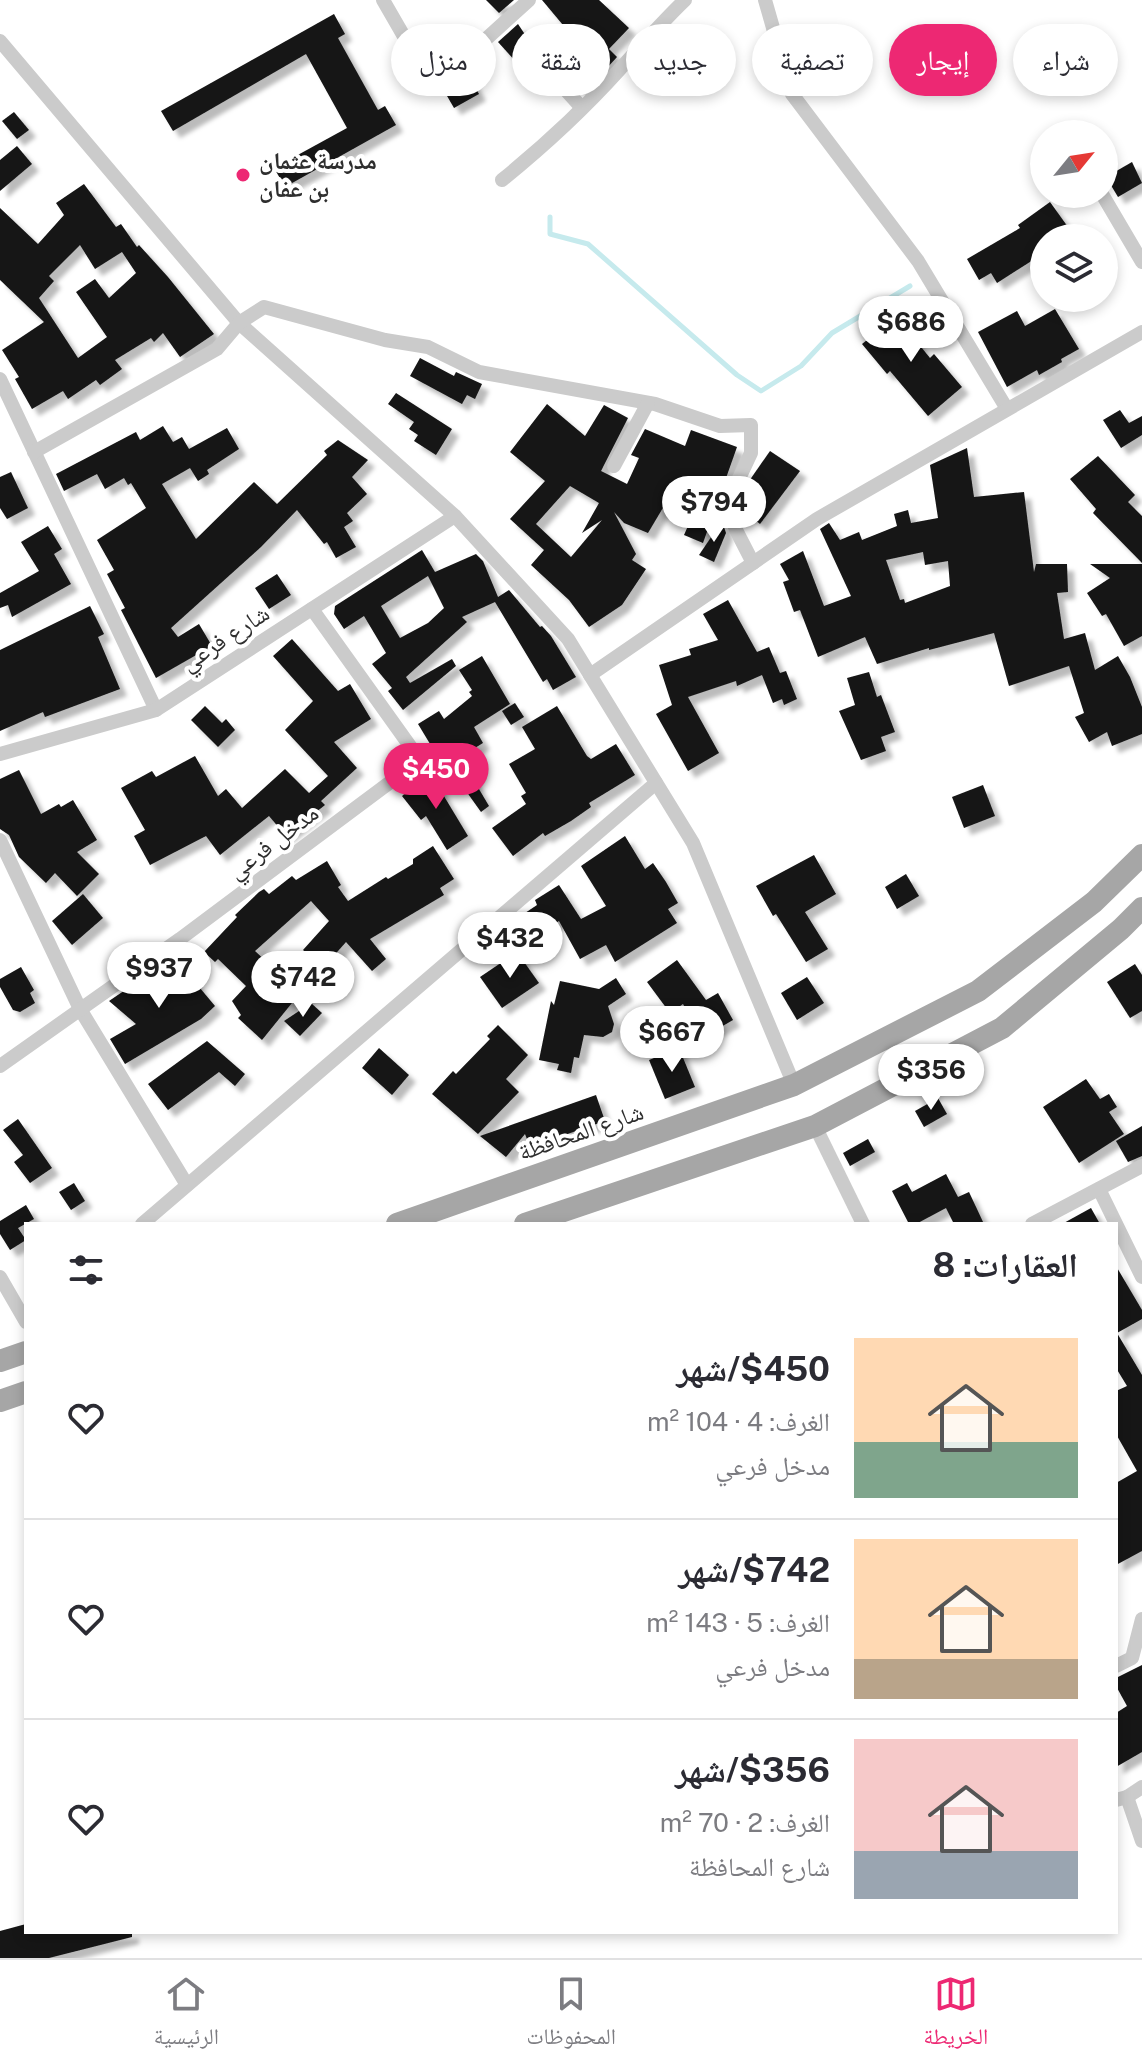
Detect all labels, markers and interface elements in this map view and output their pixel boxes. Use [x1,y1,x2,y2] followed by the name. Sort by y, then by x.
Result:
[391,24,496,96] chip: منزل
[512,24,610,96] chip: شقة
[626,24,736,96] chip: جديد
[752,24,873,96] chip: تصفية
[889,24,997,96] chip: إيجار
[1013,24,1118,96] chip: شراء
[1030,120,1118,208] north arrow
[1030,120,1118,312] map controls
[259,146,377,203] place label: مدرسة عثمان بن عفان
[234,166,252,184] marker: مدرسة عثمان بن عفان
[1030,224,1118,312] button: layers
[864,296,958,364] pin: $686
[876,306,946,337] text: $686
[667,476,761,544] pin: $794
[680,486,748,517] text: $794
[175,598,277,681] street label: شارع فرعي
[389,743,483,811] pin: $450
[402,753,470,784] text: $450
[222,798,327,889] street label: مدخل فرعي
[463,912,557,980] pin: $432
[476,922,544,953] text: $432
[112,942,206,1010] pin: $937
[256,951,350,1019] pin: $742
[125,952,193,983] text: $937
[269,961,337,992] text: $742
[625,1006,719,1074] pin: $667
[638,1016,706,1047] text: $667
[884,1044,978,1112] pin: $356
[896,1054,966,1085] text: $356
[515,1097,647,1167] street label: شارع المحافظة
[933,1245,1078,1285] text: العقارات: 8
[64,1248,108,1292] icon: filters
[676,1349,830,1389] text: $450/شهر
[918,1370,1014,1466] icon: home
[64,1396,108,1440] icon: heart
[647,1406,830,1437] text: الغرف: 4 · 104 m²
[715,1450,830,1481] text: مدخل فرعي
[678,1550,830,1590] text: $742/شهر
[918,1571,1014,1667] icon: home
[64,1597,108,1641] icon: heart
[646,1607,830,1638] text: الغرف: 5 · 143 m²
[715,1651,830,1682] text: مدخل فرعي
[675,1750,830,1790] text: $356/شهر
[918,1771,1014,1867] icon: home
[64,1797,108,1841] icon: heart
[660,1807,830,1838] text: الغرف: 2 · 70 m²
[689,1851,830,1882] text: شارع المحافظة
[154,1972,219,2058] tab: الرئيسية
[526,1972,616,2058] tab: المحفوظات
[923,1972,988,2058] tab: الخريطة

